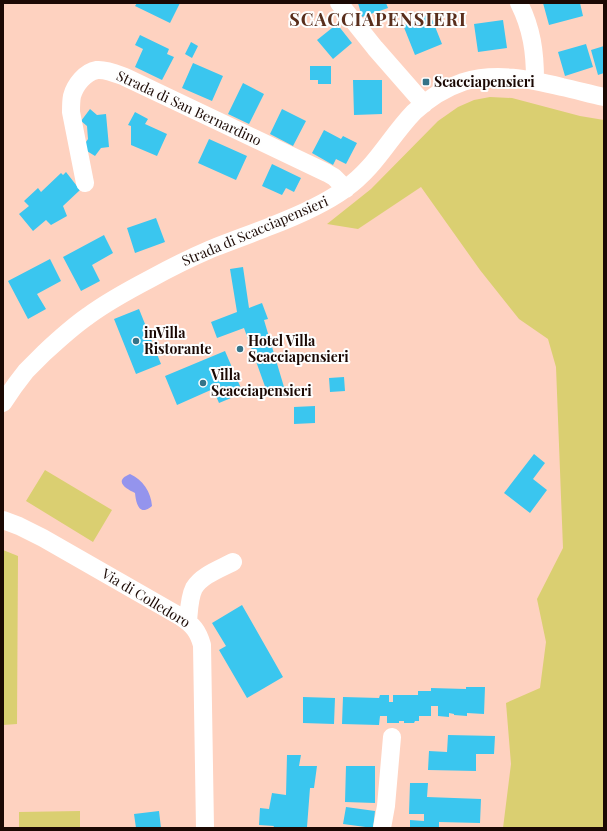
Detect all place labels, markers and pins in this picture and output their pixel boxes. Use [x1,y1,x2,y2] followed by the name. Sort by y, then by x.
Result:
[434,72,535,91] place label: Scacciapensieri
[421,77,431,87] marker: Scacciapensieri
[144,323,212,358] place label: inVilla Ristorante
[248,331,349,366] place label: Hotel Villa Scacciapensieri
[131,336,141,346] marker: inVilla Ristorante
[235,344,245,354] marker: Hotel Villa Scacciapensieri
[210,365,312,400] place label: Villa Scacciapensieri
[198,378,208,388] marker: Villa Scacciapensieri

